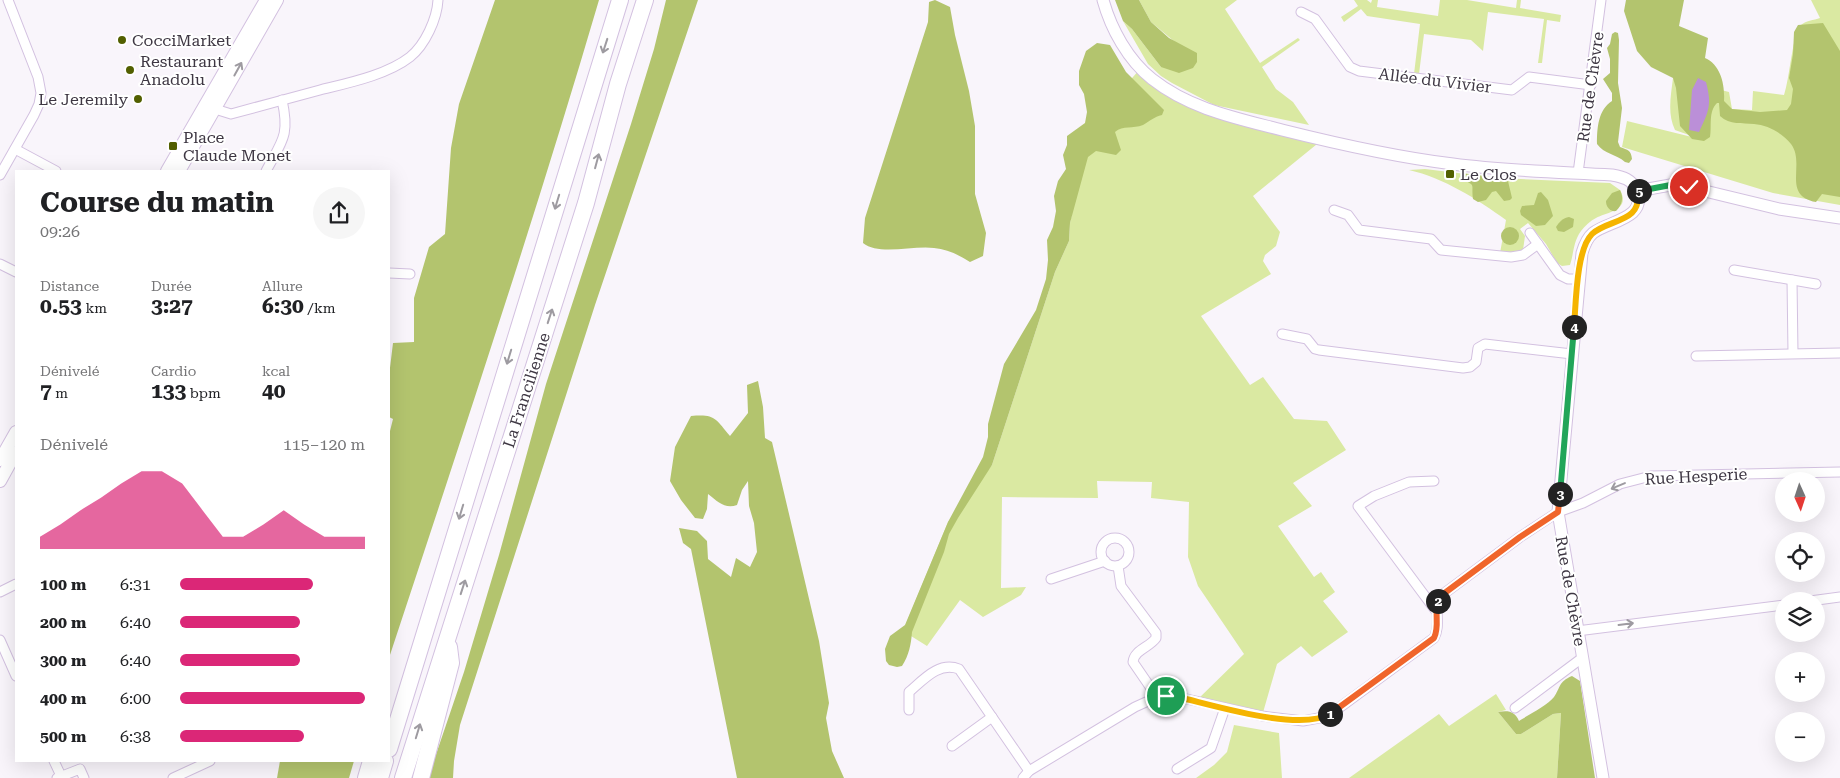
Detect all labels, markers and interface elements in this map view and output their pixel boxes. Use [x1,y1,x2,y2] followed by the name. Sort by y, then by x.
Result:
[1573,30,1608,144] street label: Rue de Chèvre
[132,31,231,50] place label: CocciMarket
[116,34,128,46] marker: CocciMarket
[599,38,609,54] one-way arrow
[140,52,223,89] place label: Restaurant Anadolu
[233,61,243,76] one-way arrow
[124,64,136,76] marker: Restaurant Anadolu
[1378,64,1493,97] street label: Allée du Vivier
[38,90,129,109] place label: Le Jeremily
[132,93,144,105] marker: Le Jeremily
[183,128,291,165] place label: Place Claude Monet
[167,140,179,152] marker: Place Claude Monet
[593,153,603,169] one-way arrow
[1460,165,1517,184] place label: Le Clos
[1668,166,1710,208] pin
[1444,168,1456,180] marker: Le Clos
[1675,173,1703,201] icon: check
[1626,178,1652,204] pin: 5
[1636,183,1643,199] text: 5
[40,186,274,219] text: Course du matin
[313,187,365,239] button: share
[551,193,561,209] one-way arrow
[40,222,80,241] text: 09:26
[40,278,99,294] text: Distance
[151,278,192,294] text: Durée
[262,278,303,294] text: Allure
[40,294,82,318] text: 0.53
[151,294,193,318] text: 3:27
[262,294,304,318] text: 6:30
[82,300,107,316] text: km
[304,300,336,316] text: /km
[545,308,555,324] one-way arrow
[1562,314,1586,340] pin: 4
[1571,319,1578,335] text: 4
[499,330,554,450] street label: La Francilienne
[504,349,514,365] one-way arrow
[40,363,99,379] text: Dénivelé
[151,363,196,379] text: Cardio
[262,363,290,379] text: kcal
[40,379,52,403] text: 7
[151,379,186,403] text: 133
[262,379,286,403] text: 40
[52,385,68,401] text: m
[186,385,221,401] text: bpm
[40,435,108,454] text: Dénivelé
[283,435,365,454] text: 115–120 m
[1644,464,1748,489] street label: Rue Hesperie
[1775,472,1825,522] north arrow
[1775,472,1825,762] map controls
[1611,481,1626,491] one-way arrow
[1548,482,1572,506] pin: 3
[1557,486,1564,502] text: 3
[456,504,466,520] one-way arrow
[1775,532,1825,582] button: locate
[1551,534,1590,648] street label: Rue de Chèvre
[40,575,86,594] text: 100 m
[120,575,151,594] text: 6:31
[458,580,468,596] one-way arrow
[1426,588,1450,614] pin: 2
[1775,592,1825,642] button: layers
[1435,593,1442,609] text: 2
[40,613,86,632] text: 200 m
[120,613,151,632] text: 6:40
[1617,619,1633,629] one-way arrow
[40,651,86,670] text: 300 m
[120,651,151,670] text: 6:40
[1775,652,1825,702] button: +
[1145,675,1187,717] pin
[1152,682,1180,710] icon: arrive
[40,689,86,708] text: 400 m
[120,689,151,708] text: 6:00
[1318,702,1342,726] pin: 1
[1327,706,1334,722] text: 1
[1775,712,1825,762] button: −
[413,724,423,740] one-way arrow
[40,727,86,746] text: 500 m
[120,727,151,746] text: 6:38

